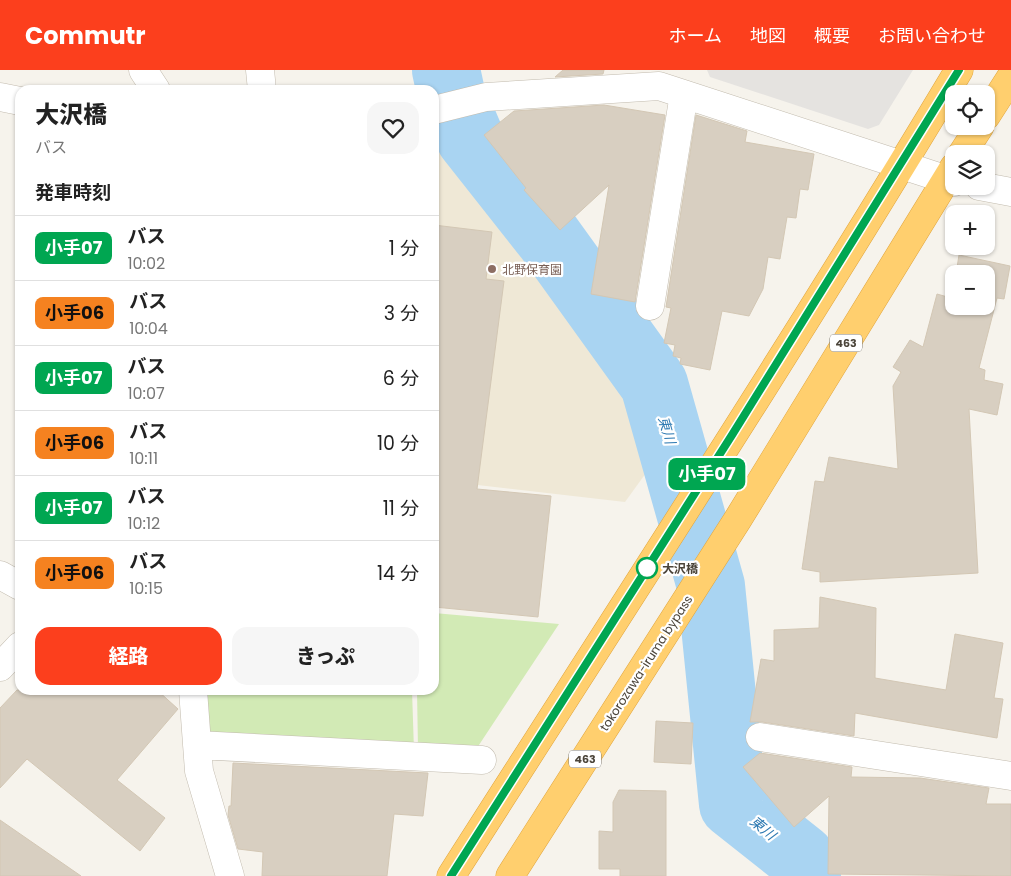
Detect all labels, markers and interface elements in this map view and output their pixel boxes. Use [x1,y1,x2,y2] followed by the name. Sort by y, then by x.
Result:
[25,19,146,52] text: Commutr
[669,23,722,48] text: ホーム
[750,23,786,48] text: 地図
[814,23,850,48] text: 概要
[878,23,986,48] text: お問い合わせ
[945,85,995,315] map controls
[945,85,995,135] button: locate
[35,98,107,131] text: 大沢橋
[367,102,419,154] button: heart
[35,136,67,159] text: バス
[945,145,995,195] button: layers
[35,179,111,206] text: 発車時刻
[945,205,995,255] button: +
[127,223,165,250] text: バス
[45,235,102,260] text: 小手07
[389,235,419,262] text: 1 分
[127,252,165,275] text: 10:02
[502,261,562,278] place label: 北野保育園
[486,263,498,275] marker: 北野保育園
[945,265,995,315] button: −
[129,288,167,315] text: バス
[45,300,104,325] text: 小手06
[384,300,419,327] text: 3 分
[129,317,168,340] text: 10:04
[830,334,862,352] road number: 463
[127,353,165,380] text: バス
[45,365,102,390] text: 小手07
[383,365,419,392] text: 6 分
[127,382,165,405] text: 10:07
[654,414,681,448] water label: 東川
[129,418,167,445] text: バス
[45,430,104,455] text: 小手06
[377,430,419,457] text: 10 分
[129,447,158,470] text: 10:11
[672,458,742,490] line badge: 小手07
[678,461,736,486] text: 小手07
[127,483,165,510] text: バス
[45,495,102,520] text: 小手07
[383,495,419,522] text: 11 分
[127,512,160,535] text: 10:12
[129,548,167,575] text: バス
[636,557,658,579] marker: 大沢橋
[45,560,104,585] text: 小手06
[377,560,419,587] text: 14 分
[662,560,699,577] place label: 大沢橋
[129,577,163,600] text: 10:15
[596,592,696,734] street label: tokorozawa-iruma bypass
[35,627,222,685] button: 経路
[232,627,419,685] button: きっぷ
[569,751,601,768] road number: 463
[746,811,782,846] water label: 東川

